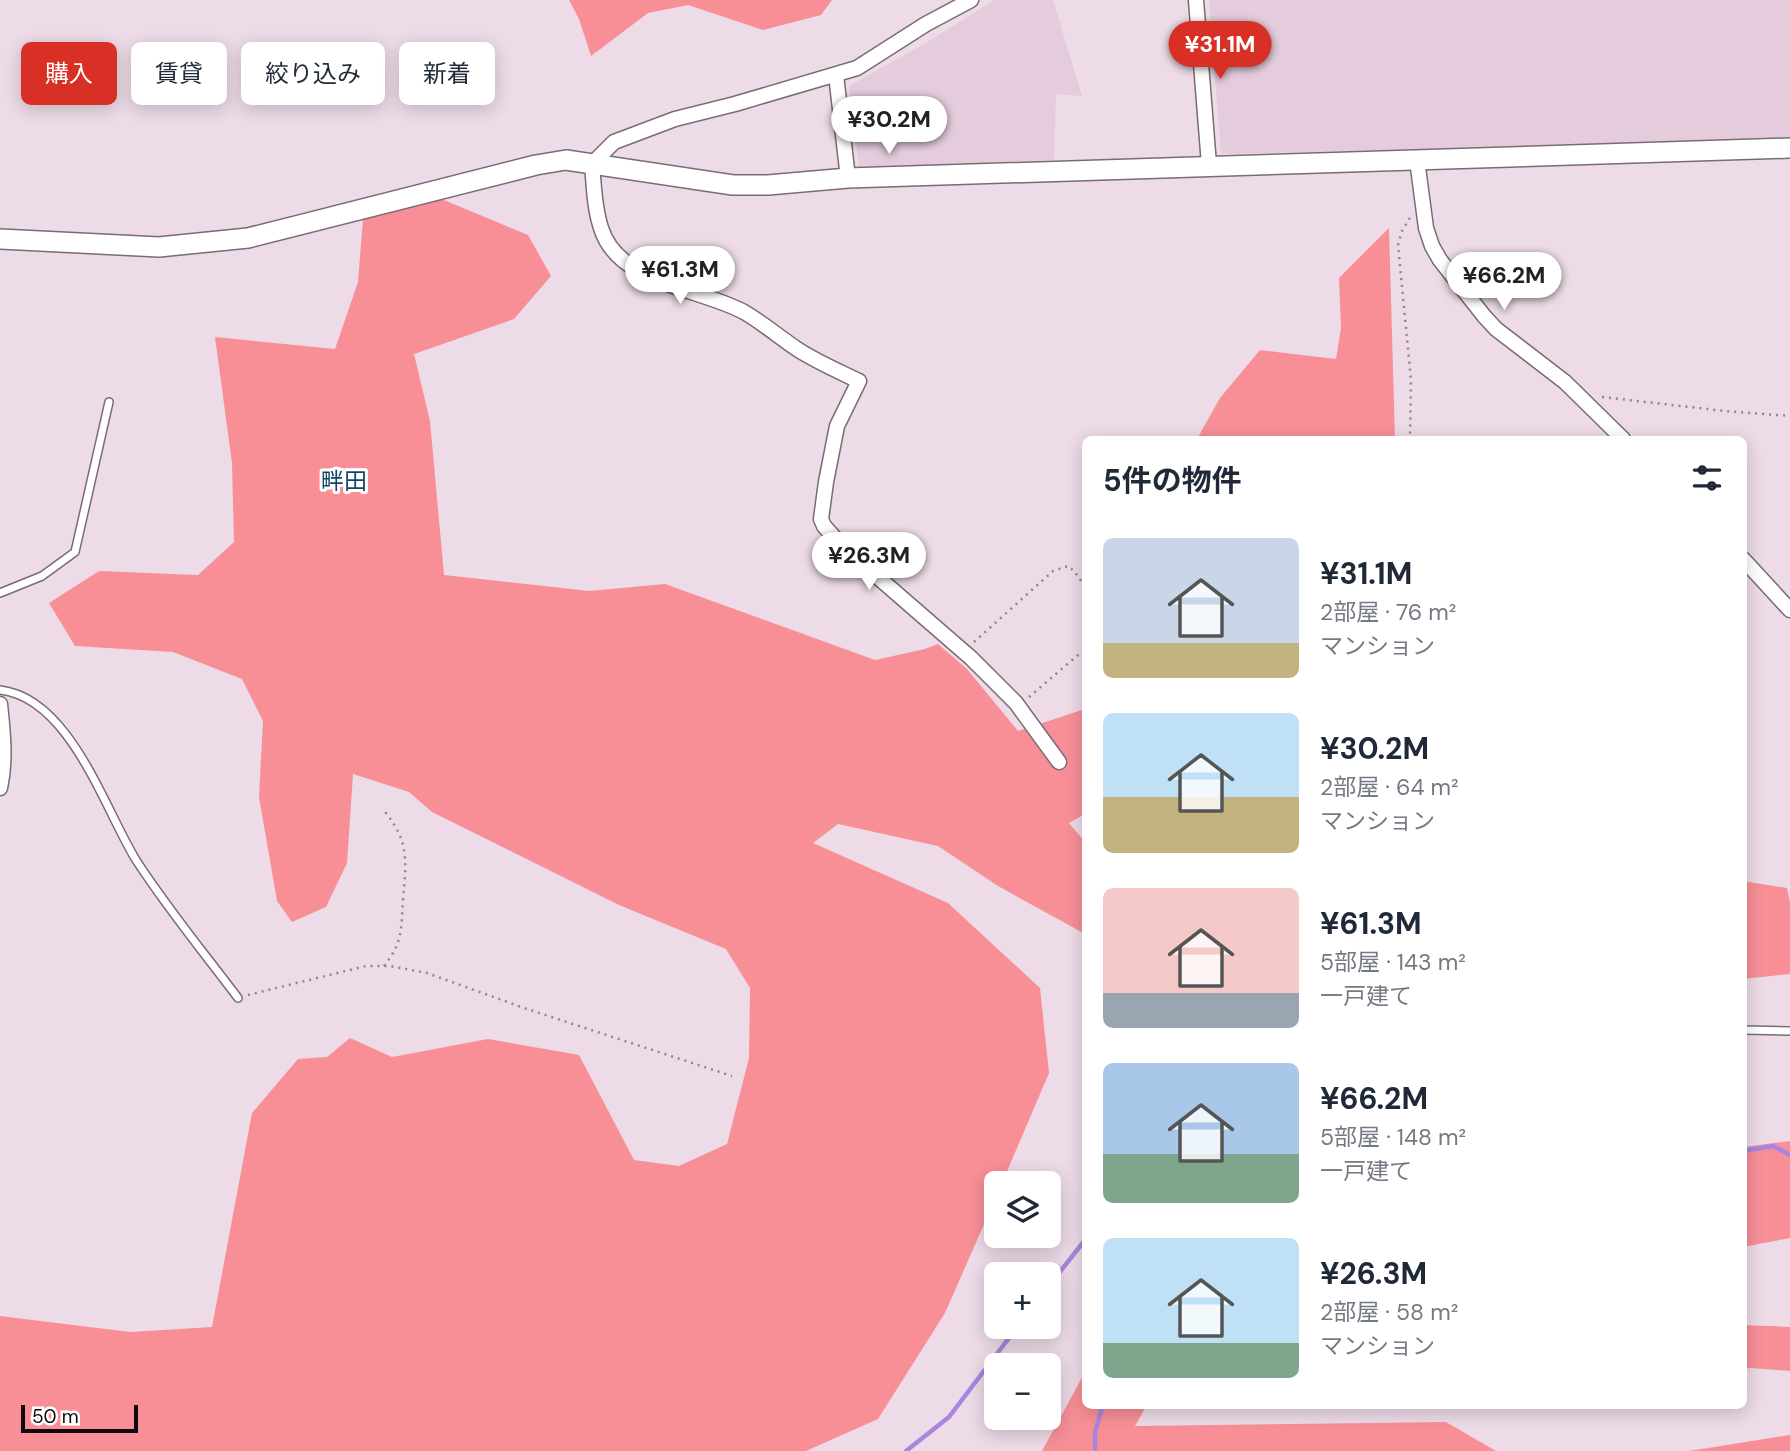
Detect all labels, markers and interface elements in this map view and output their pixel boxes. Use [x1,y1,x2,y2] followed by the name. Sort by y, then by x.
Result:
[1163,22,1277,81] pin: ¥31.1M
[1185,29,1255,59] text: ¥31.1M
[21,42,117,105] chip: 購入
[131,42,227,105] chip: 賃貸
[241,42,385,105] chip: 絞り込み
[399,42,495,105] chip: 新着
[832,96,946,156] pin: ¥30.2M
[847,104,931,134] text: ¥30.2M
[623,246,737,306] pin: ¥61.3M
[1447,252,1561,312] pin: ¥66.2M
[641,254,719,284] text: ¥61.3M
[1463,260,1545,290] text: ¥66.2M
[1688,459,1726,497] icon: filters
[1103,461,1242,500] text: 5件の物件
[321,466,367,496] district label: 畔田
[812,532,926,592] pin: ¥26.3M
[828,540,910,570] text: ¥26.3M
[1320,554,1412,593] text: ¥31.1M
[1159,566,1243,650] icon: home
[1320,597,1456,627] text: 2部屋 · 76 m²
[1320,631,1435,661] text: マンション
[1320,729,1429,768] text: ¥30.2M
[1159,741,1243,825] icon: home
[1320,772,1459,802] text: 2部屋 · 64 m²
[1320,806,1435,836] text: マンション
[1320,904,1422,943] text: ¥61.3M
[1159,916,1243,1000] icon: home
[1320,947,1466,977] text: 5部屋 · 143 m²
[1320,981,1412,1011] text: 一戸建て
[1320,1079,1428,1118] text: ¥66.2M
[1159,1091,1243,1175] icon: home
[1320,1122,1466,1152] text: 5部屋 · 148 m²
[1320,1156,1412,1186] text: 一戸建て
[984,1171,1061,1430] map controls
[984,1171,1061,1248] button: layers
[1320,1254,1427,1293] text: ¥26.3M
[984,1262,1061,1339] button: +
[1159,1266,1243,1350] icon: home
[1320,1297,1458,1327] text: 2部屋 · 58 m²
[1320,1331,1435,1361] text: マンション
[984,1353,1061,1430] button: −
[21,1402,138,1434] scale bar
[32,1404,79,1429] text: 50 m

